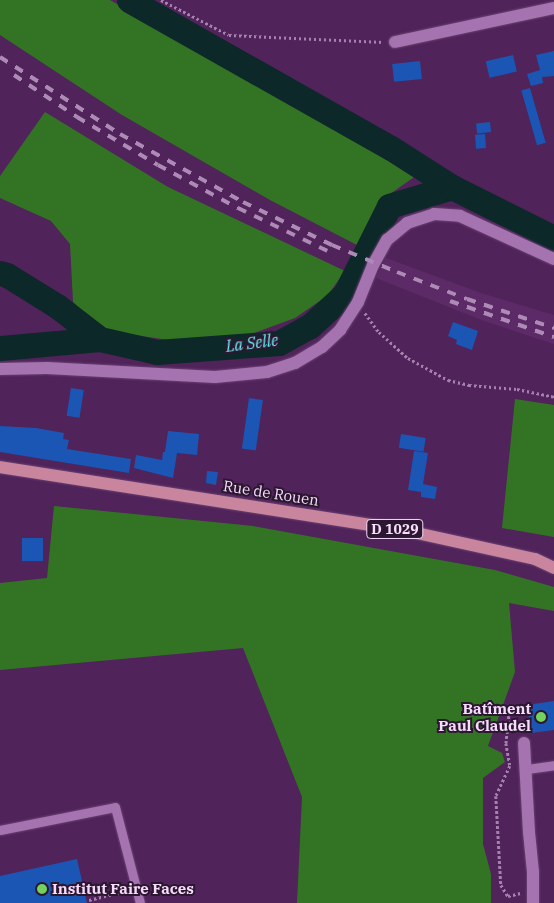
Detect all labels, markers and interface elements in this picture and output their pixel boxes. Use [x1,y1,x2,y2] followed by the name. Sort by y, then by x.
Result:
[225,330,279,356] water label: La Selle
[222,477,320,509] street label: Rue de Rouen
[366,518,424,540] road number: D 1029
[438,699,531,734] place label: Batîment Paul Claudel
[535,711,547,723] marker: Batîment Paul Claudel
[52,880,194,898] place label: Institut Faire Faces
[36,883,48,895] marker: Institut Faire Faces

